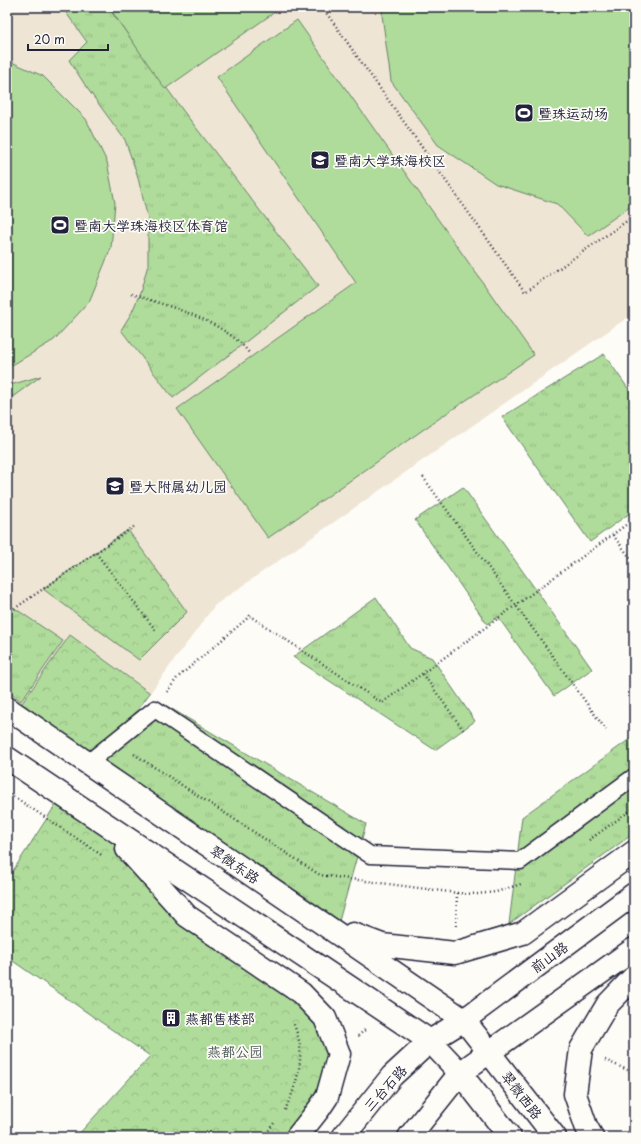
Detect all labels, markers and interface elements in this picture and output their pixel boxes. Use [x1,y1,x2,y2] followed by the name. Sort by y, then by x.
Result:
[28,26,108,52] scale bar
[34,30,65,48] text: 20 m
[513,102,535,124] sports icon: 暨珠运动场
[538,103,608,124] place label: 暨珠运动场
[309,149,331,171] school or university icon: 暨南大学珠海校区
[334,150,446,171] place label: 暨南大学珠海校区
[49,214,71,236] sports icon: 暨南大学珠海校区体育馆
[74,215,228,236] place label: 暨南大学珠海校区体育馆
[104,475,126,497] school or university icon: 暨大附属幼儿园
[129,476,227,497] place label: 暨大附属幼儿园
[206,840,264,888] street label: 翠微东路
[526,936,572,978] street label: 前山路
[160,1007,182,1029] building icon: 燕都售楼部
[185,1008,255,1029] place label: 燕都售楼部
[207,1041,263,1062] park label: 燕都公园
[358,1060,412,1116] street label: 三台石路
[496,1066,548,1124] street label: 翠微西路

